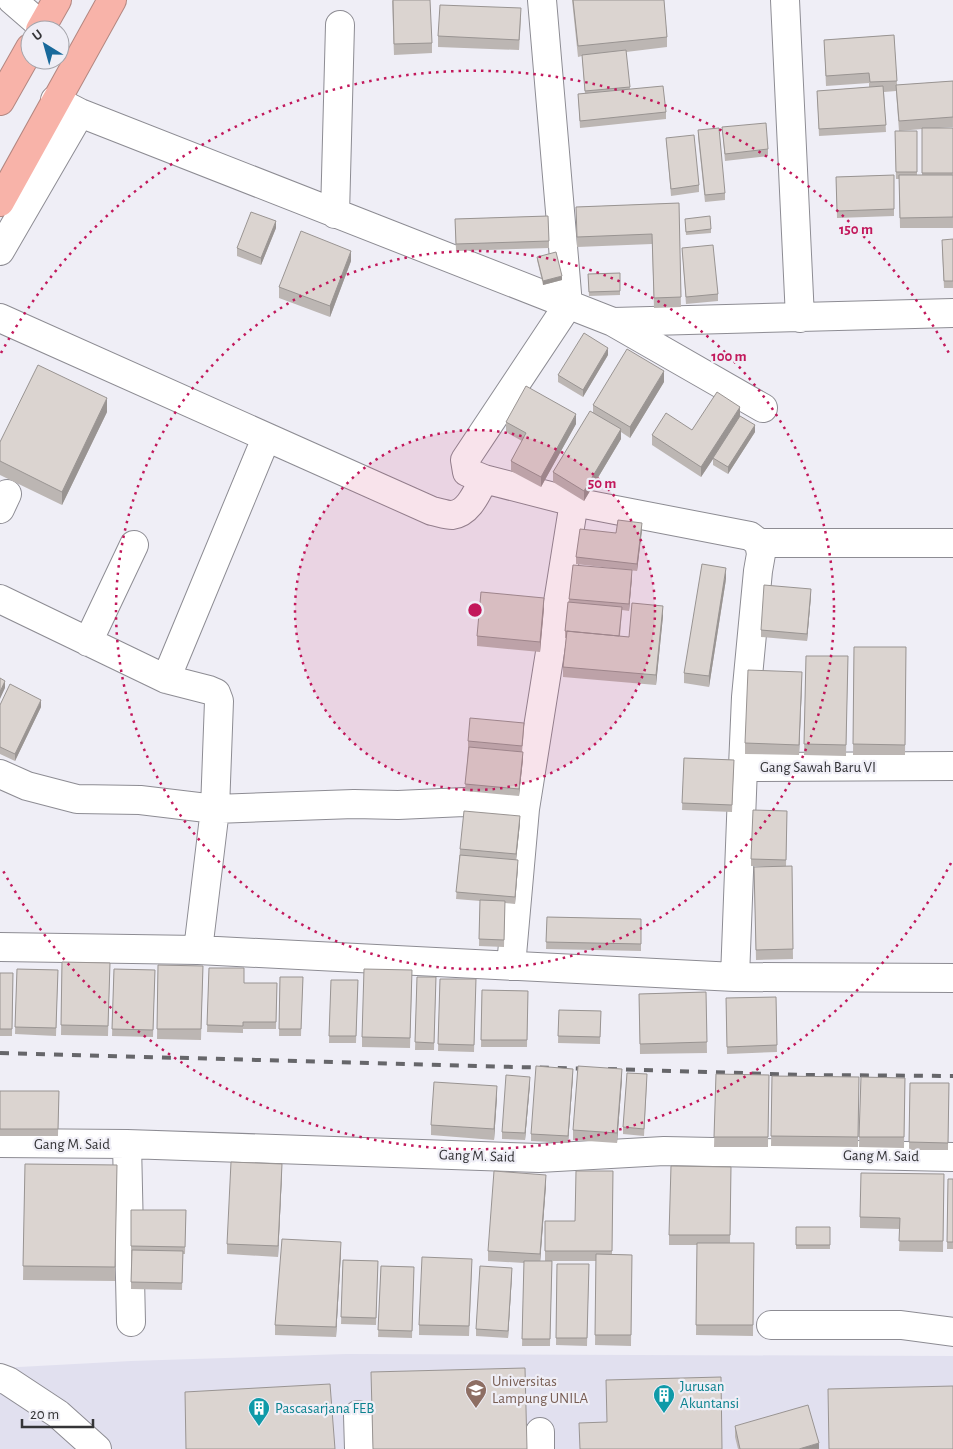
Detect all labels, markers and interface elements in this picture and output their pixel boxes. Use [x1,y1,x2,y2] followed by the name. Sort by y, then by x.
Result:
[20,20,70,70] north arrow
[30,27,46,44] text: U
[839,222,873,237] text: 150 m
[711,349,747,364] text: 100 m
[588,476,616,491] text: 50 m
[466,601,484,619] centre of rings
[760,760,876,775] street label: Gang Sawah Baru VI
[34,1137,110,1152] street label: Gang M. Said
[439,1147,515,1165] street label: Gang M. Said
[843,1148,919,1164] street label: Gang M. Said
[492,1374,589,1406] place label: Universitas Lampung UNILA
[464,1378,488,1409] school or university icon: Universitas Lampung UNILA
[680,1379,739,1411] place label: Jurusan Akuntansi
[652,1383,676,1414] building icon: Jurusan Akuntansi
[22,1396,94,1428] scale bar
[247,1396,271,1427] building icon: Pascasarjana FEB
[275,1401,374,1416] place label: Pascasarjana FEB
[30,1407,59,1422] text: 20 m

